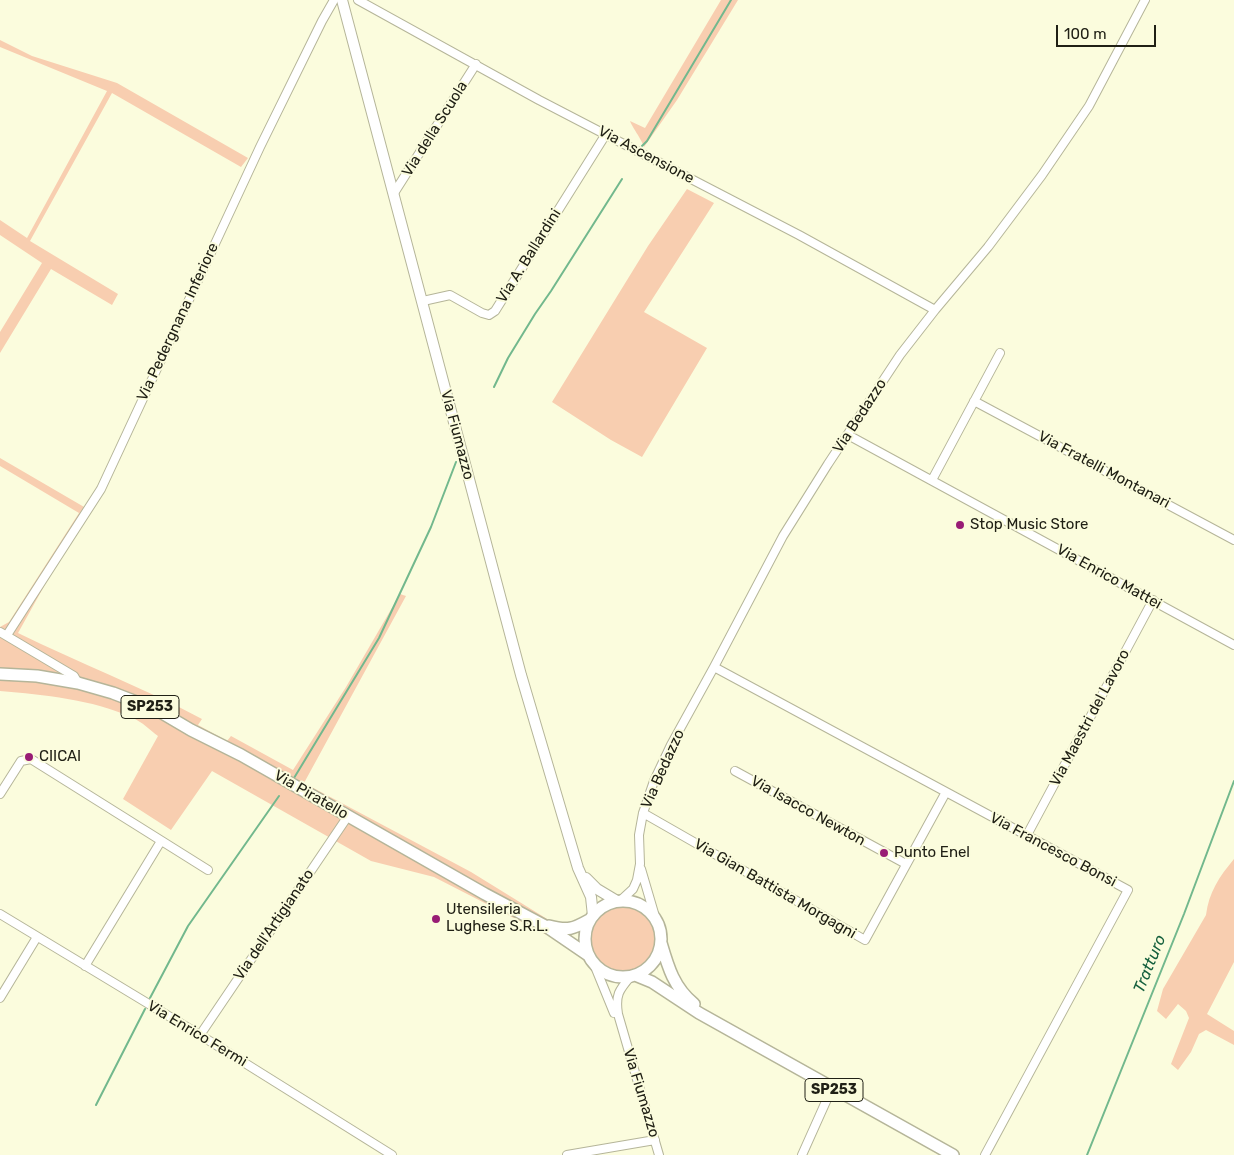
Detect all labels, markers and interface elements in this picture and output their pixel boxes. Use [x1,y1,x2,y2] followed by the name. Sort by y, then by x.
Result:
[1059,15,1159,47] scale bar
[1064,25,1106,43] text: 100 m
[398,78,472,180] street label: Via della Scuola
[595,122,697,188] street label: Via Ascensione
[493,206,565,306] street label: Via A. Ballardini
[133,240,223,404] street label: Via Pedergnana Inferiore
[829,376,891,456] street label: Via Bedazzo
[436,388,478,482] street label: Via Fiumazzo
[1035,428,1173,512] street label: Via Fratelli Montanari
[970,516,1088,534] place label: Stop Music Store
[954,519,966,531] marker: Stop Music Store
[1053,541,1165,613] street label: Via Enrico Mattei
[1046,646,1134,790] street label: Via Maestri del Lavoro
[121,696,179,719] road number: SP253
[638,727,688,811] street label: Via Bedazzo
[39,748,81,766] place label: CIICAI
[23,751,35,763] marker: CIICAI
[271,767,351,823] street label: Via Piratello
[747,772,869,850] street label: Via Isacco Newton
[987,809,1119,891] street label: Via Francesco Bonsi
[691,835,859,943] street label: Via Gian Battista Morgagni
[894,844,970,862] place label: Punto Enel
[878,847,890,859] marker: Punto Enel
[230,866,318,984] street label: Via dell'Artigianato
[446,901,548,936] place label: Utensileria Lughese S.R.L.
[430,913,442,925] marker: Utensileria Lughese S.R.L.
[1130,932,1170,996] water label: Tratturo
[144,997,250,1071] street label: Via Enrico Fermi
[619,1046,663,1140] street label: Via Fiumazzo
[805,1078,863,1102] road number: SP253

